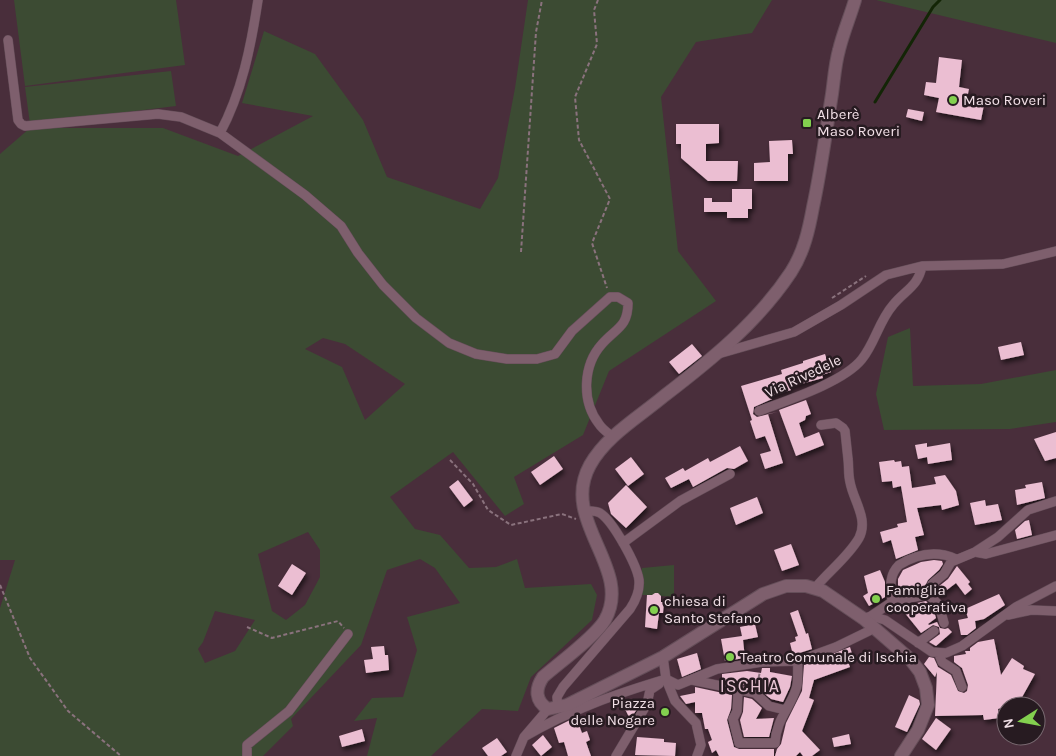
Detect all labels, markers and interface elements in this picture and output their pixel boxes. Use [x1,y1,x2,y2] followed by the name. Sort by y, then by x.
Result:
[963,91,1046,109] place label: Maso Roveri
[947,94,959,106] marker: Maso Roveri
[817,105,900,140] place label: Alberè Maso Roveri
[801,117,813,129] marker: Alberè Maso Roveri
[762,350,844,402] street label: Via Rivedele
[886,581,966,616] place label: Famiglia cooperativa
[664,592,761,627] place label: chiesa di Santo Stefano
[870,593,882,605] marker: Famiglia cooperativa
[648,604,660,616] marker: chiesa di Santo Stefano
[740,648,917,666] place label: Teatro Comunale di Ischia
[724,651,736,663] marker: Teatro Comunale di Ischia
[720,675,780,697] district label: ISCHIA
[570,694,655,729] place label: Piazza delle Nogare
[996,696,1046,746] north arrow
[659,706,671,718] marker: Piazza delle Nogare
[999,717,1018,730] text: N

